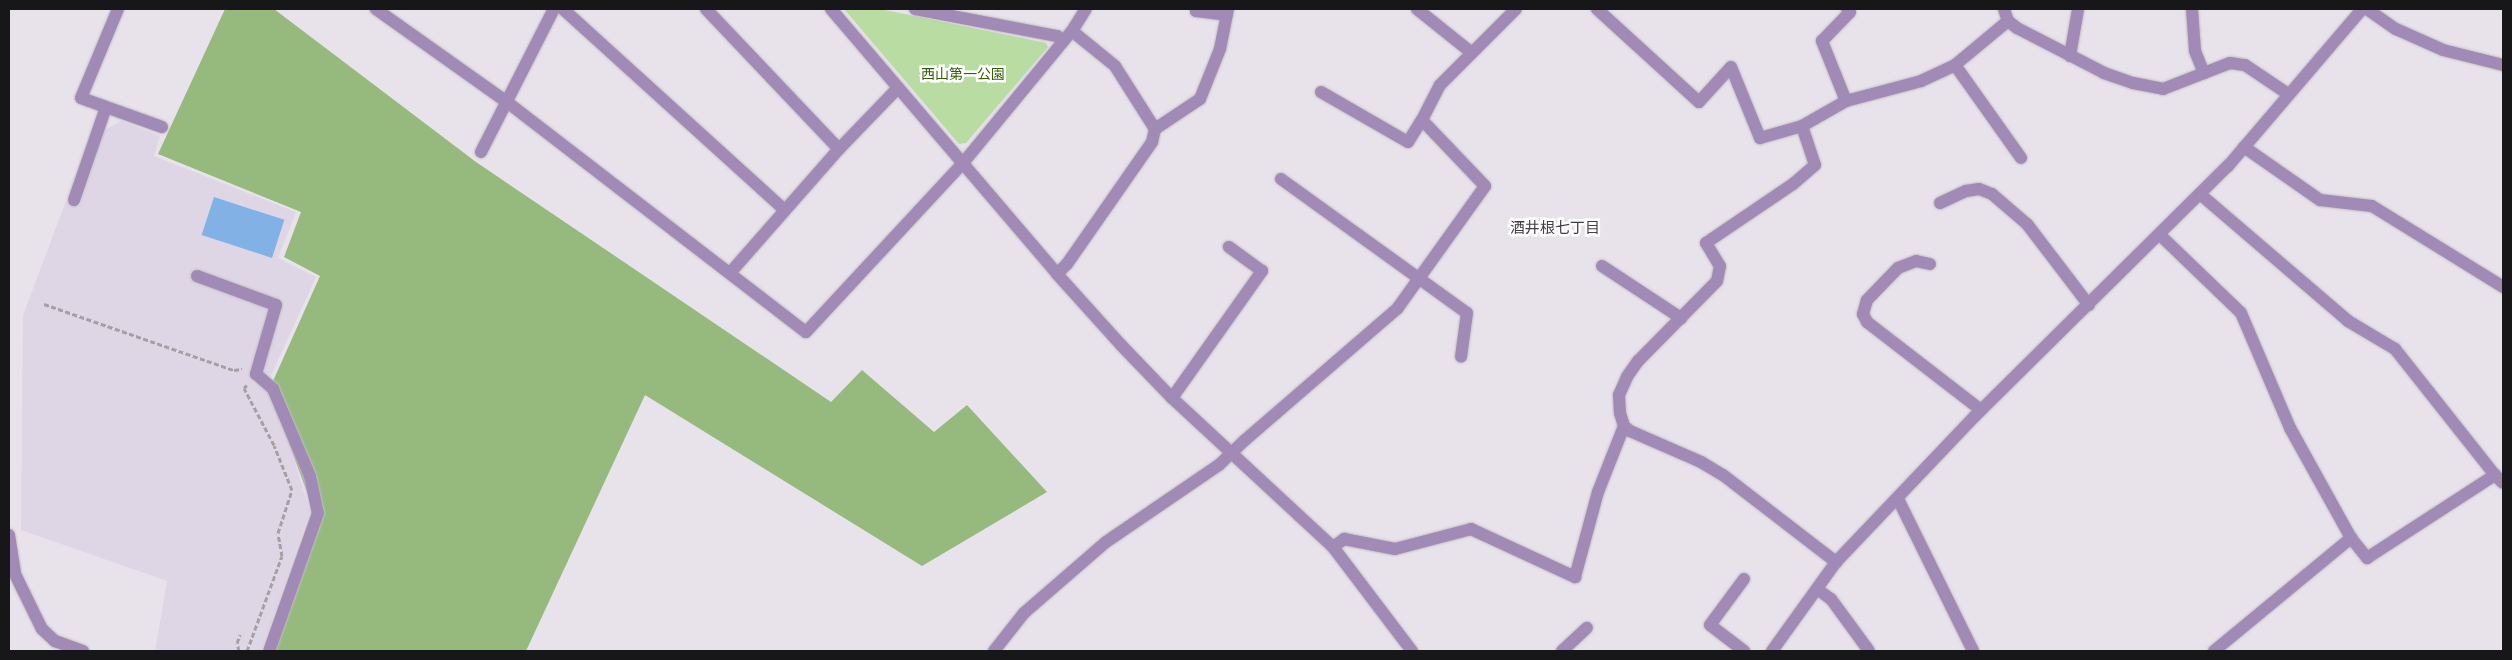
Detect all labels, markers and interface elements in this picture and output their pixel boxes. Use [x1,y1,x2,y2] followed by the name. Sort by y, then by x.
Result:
[921,66,1005,82] park label: 西山第一公園
[1510,219,1600,237] district label: 酒井根七丁目

